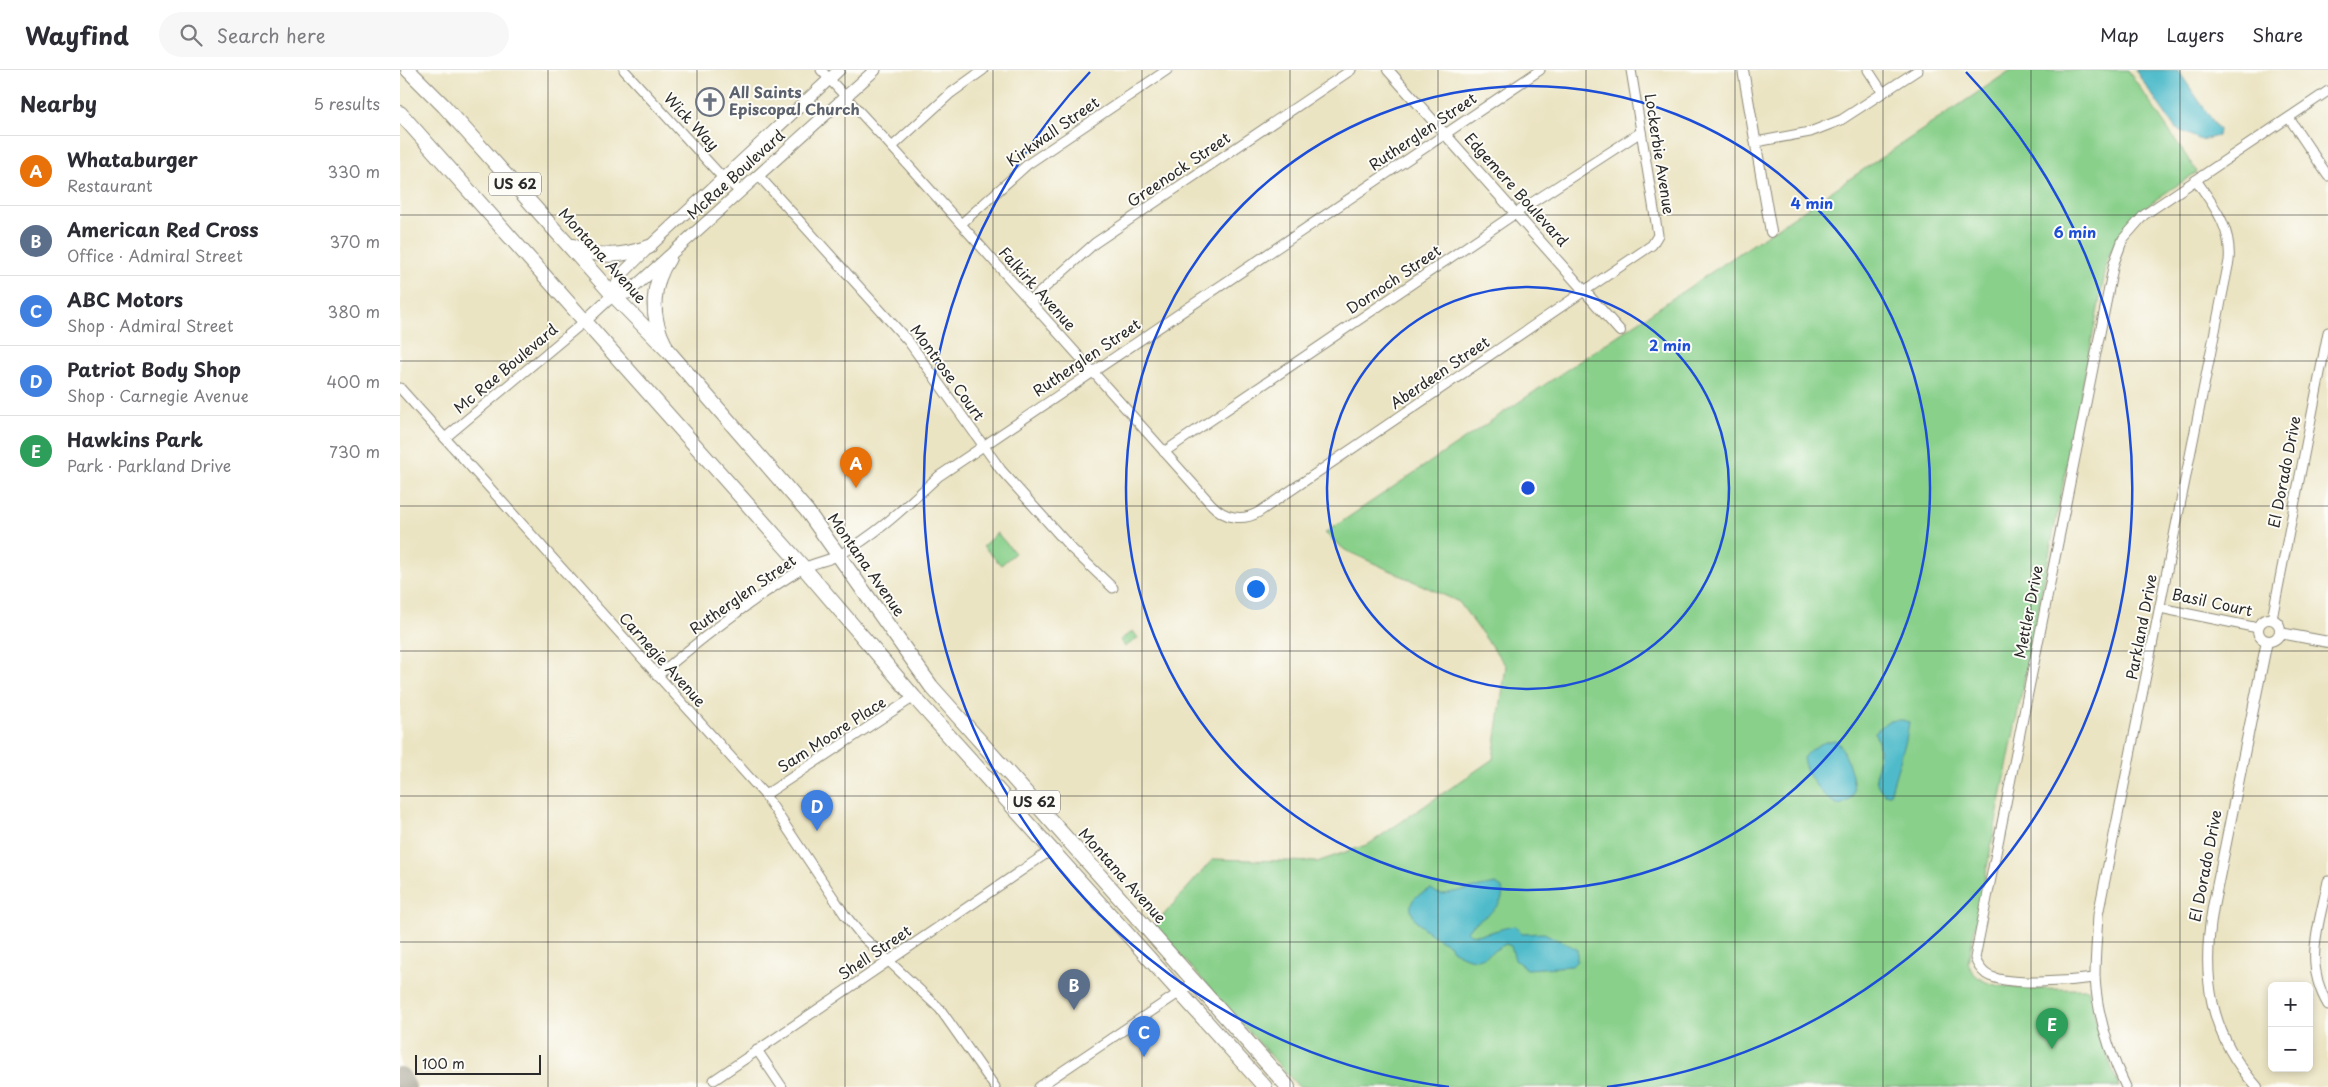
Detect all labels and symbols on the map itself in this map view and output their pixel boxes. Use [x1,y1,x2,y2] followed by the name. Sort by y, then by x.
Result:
[728,80,860,120] place label: All Saints Episcopal Church
[1364,86,1481,175] street label: Rutherglen Street
[659,87,725,155] street label: Wick Way
[695,87,725,117] church icon: All Saints Episcopal Church
[1001,90,1103,171] street label: Kirkwall Street
[1640,92,1681,216] street label: Lockerbie Avenue
[681,124,789,224] street label: McRae Boulevard
[1122,126,1234,212] street label: Greenock Street
[1460,127,1575,251] street label: Edgemere Boulevard
[489,172,541,196] road number: US 62
[1791,191,1833,214] text: 4 min
[554,202,652,308] street label: Montana Avenue
[2054,220,2096,243] text: 6 min
[1341,238,1445,319] street label: Dornoch Street
[994,241,1082,335] street label: Falkirk Avenue
[1028,312,1145,401] street label: Rutherglen Street
[448,317,562,418] street label: Mc Rae Boulevard
[905,319,991,425] street label: Montrose Court
[1385,330,1494,414] street label: Aberdeen Street
[1649,333,1691,356] text: 2 min
[2261,414,2306,530] street label: El Dorado Drive
[840,447,872,488] pin: A
[1519,479,1537,497] centre of rings
[823,508,912,621] street label: Montana Avenue
[684,548,800,639] street label: Rutherglen Street
[2007,563,2048,660] street label: Mettler Drive
[2119,572,2162,681] street label: Parkland Drive
[1243,576,1269,602] your location
[2170,582,2255,621] street label: Basil Court
[614,607,712,711] street label: Carnegie Avenue
[773,690,890,777] street label: Sam Moore Place
[801,790,833,831] pin: D
[1008,790,1060,814] road number: US 62
[2182,808,2227,924] street label: El Dorado Drive
[1074,822,1172,928] street label: Montana Avenue
[833,919,915,985] street label: Shell Street
[1058,969,1090,1010] pin: B
[2036,1008,2068,1049] pin: E
[1128,1016,1160,1057] pin: C
[415,1052,541,1075] scale bar

